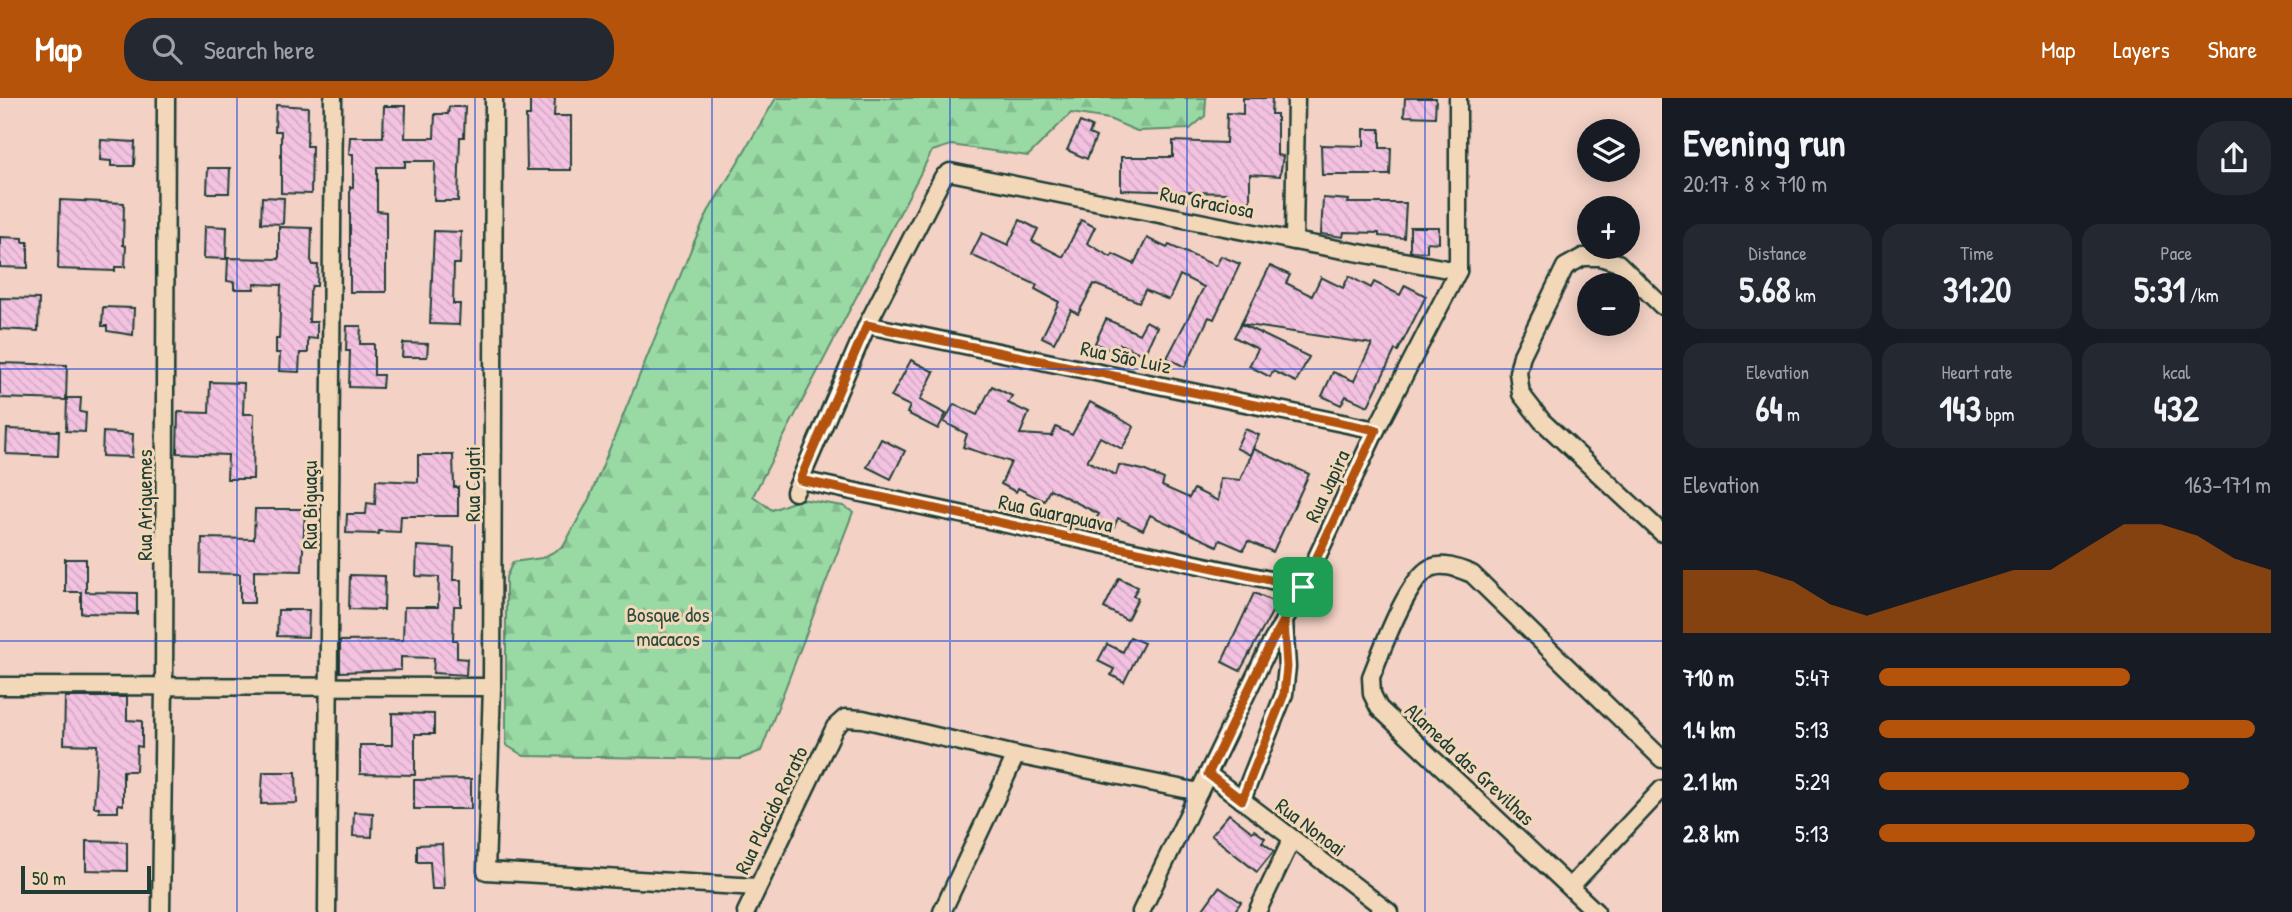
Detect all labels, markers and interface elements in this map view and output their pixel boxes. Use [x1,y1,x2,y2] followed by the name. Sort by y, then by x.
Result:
[124,18,614,81] search box
[35,27,82,71] text: Map
[148,30,186,68] icon: search
[204,32,315,67] text: Search here
[2041,33,2075,65] text: Map
[2113,33,2170,65] text: Layers
[2208,33,2257,65] text: Share
[1683,116,1846,168] text: Evening run
[1577,119,1640,336] map controls
[1577,119,1640,182] button: layers
[2197,121,2271,195] button: share
[1683,168,1827,199] text: 20:17 · 8 × 710 m
[1158,179,1256,225] street label: Rua Graciosa
[1577,196,1640,259] button: +
[1749,240,1807,266] text: Distance
[1960,240,1994,266] text: Time
[2161,240,2192,266] text: Pace
[1739,266,1791,313] text: 5.68
[1943,266,2011,313] text: 31:20
[2134,266,2185,313] text: 5:31
[1577,273,1640,336] button: −
[1791,282,1816,308] text: km
[2185,282,2219,308] text: /km
[1078,333,1174,381] street label: Rua São Luiz
[1746,359,1809,385] text: Elevation
[1942,359,2012,385] text: Heart rate
[2162,359,2190,385] text: kcal
[1755,385,1783,432] text: 64
[1940,385,1981,432] text: 143
[2154,385,2199,432] text: 432
[1783,401,1800,427] text: m
[1981,401,2014,427] text: bpm
[1298,445,1356,527] street label: Rua Japira
[458,446,487,522] street label: Rua Cajati
[130,449,159,561] street label: Rua Ariquemes
[295,460,324,549] street label: Rua Biguaçu
[1683,469,1759,500] text: Elevation
[2184,469,2271,500] text: 163–171 m
[996,487,1116,539] street label: Rua Guarapuava
[1273,557,1333,617] pin
[1284,568,1322,606] icon: arrive
[626,600,710,653] park label: Bosque dos macacos
[1683,662,1734,693] text: 710 m
[1795,662,1830,693] text: 5:47
[1399,696,1541,832] street label: Alameda das Grevilhas
[1683,714,1735,745] text: 1.4 km
[1795,714,1829,745] text: 5:13
[727,741,815,879] street label: Rua Placido Rorato
[1683,766,1738,797] text: 2.1 km
[1795,766,1829,797] text: 5:29
[1270,791,1352,863] street label: Rua Nonoai
[1683,818,1739,849] text: 2.8 km
[1795,818,1829,849] text: 5:13
[21,863,150,895] scale bar
[32,865,66,891] text: 50 m

